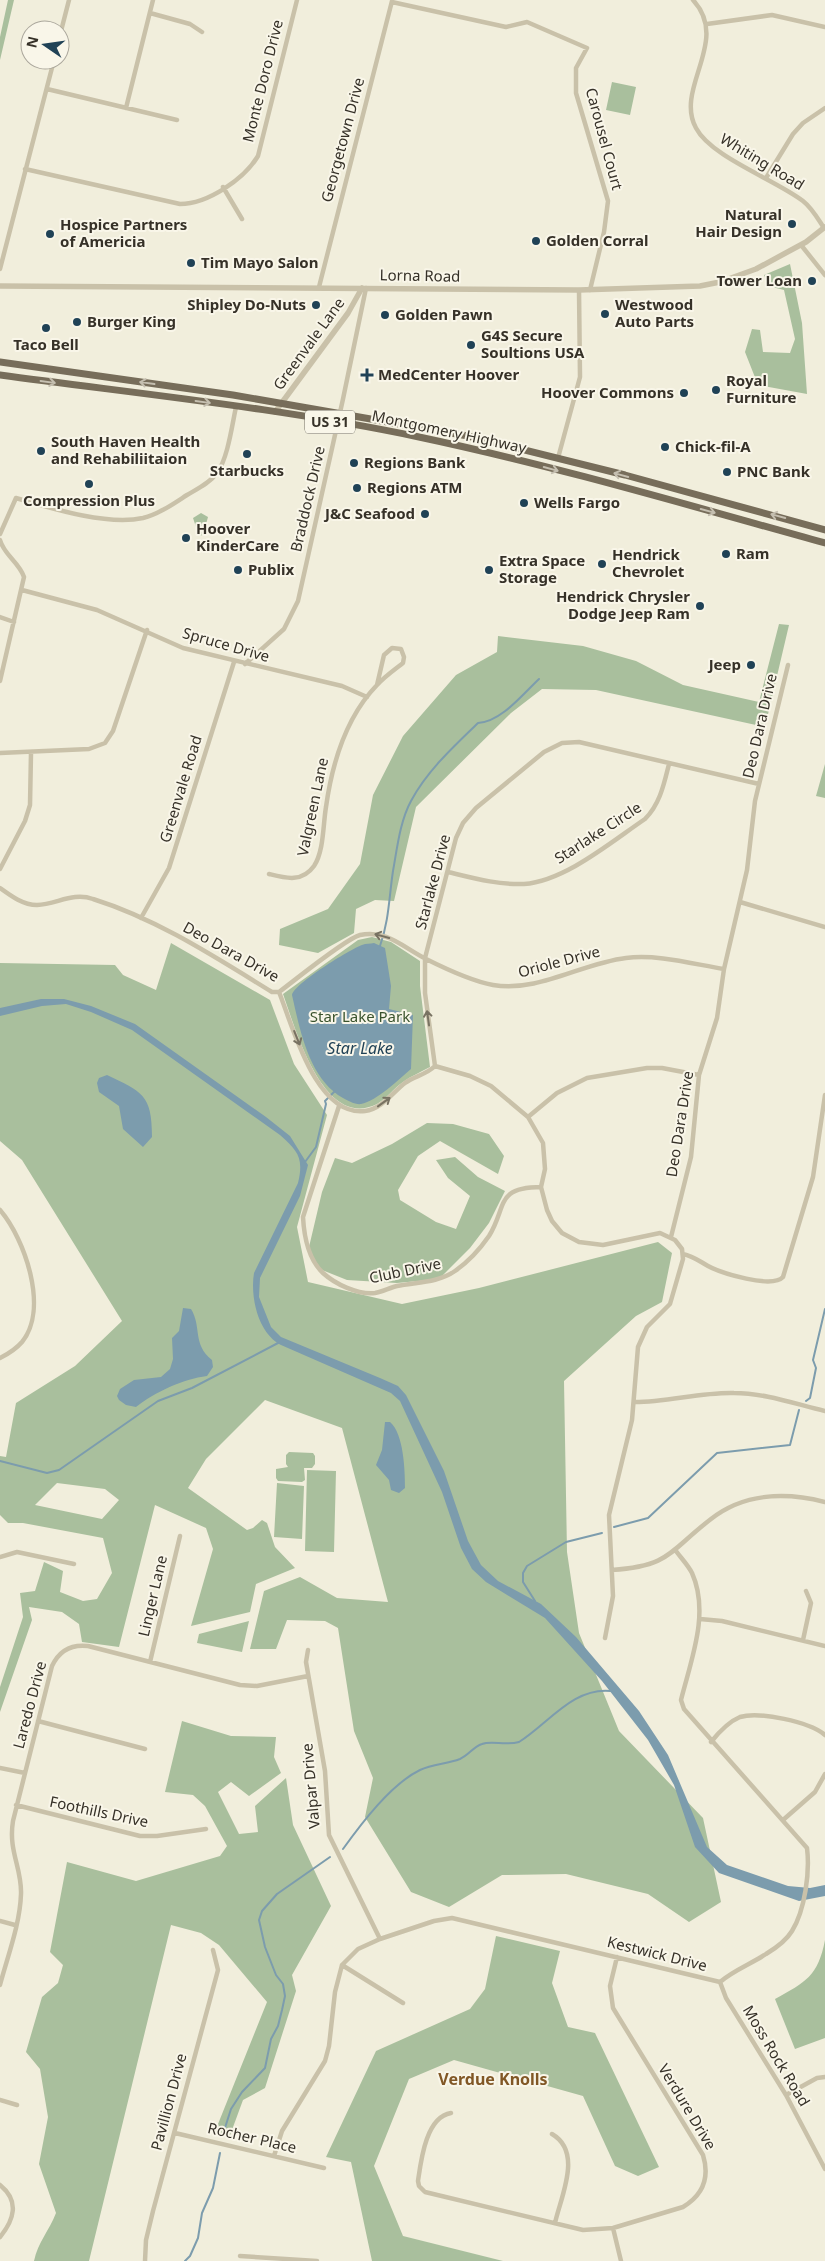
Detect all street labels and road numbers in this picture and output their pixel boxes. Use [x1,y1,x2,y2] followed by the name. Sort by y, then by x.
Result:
[237,17,287,144] street label: Monte Doro Drive
[316,75,368,204] street label: Georgetown Drive
[582,85,628,193] street label: Carousel Court
[717,128,808,194] street label: Whiting Road
[379,264,461,286] street label: Lorna Road
[268,293,348,393] street label: Greenvale Lane
[370,405,529,457] street label: Montgomery Highway
[305,411,355,434] road number: US 31
[285,444,329,554] street label: Braddock Drive
[180,622,272,666] street label: Spruce Drive
[737,671,781,780] street label: Deo Dara Drive
[154,733,206,845] street label: Greenvale Road
[292,756,332,858] street label: Valgreen Lane
[550,797,645,868] street label: Starlake Circle
[410,832,454,932] street label: Starlake Drive
[180,916,283,986] street label: Deo Dara Drive
[515,940,602,982] street label: Oriole Drive
[661,1069,697,1178] street label: Deo Dara Drive
[367,1253,442,1287] street label: Club Drive
[133,1553,171,1638] street label: Linger Lane
[8,1659,50,1751] street label: Laredo Drive
[296,1742,324,1830] street label: Valpar Drive
[48,1791,150,1831] street label: Foothills Drive
[605,1931,709,1975] street label: Kestwick Drive
[739,2001,815,2110] street label: Moss Rock Road
[145,2051,191,2153] street label: Pavillion Drive
[654,2060,721,2153] street label: Verdure Drive
[206,2117,299,2157] street label: Rocher Place

